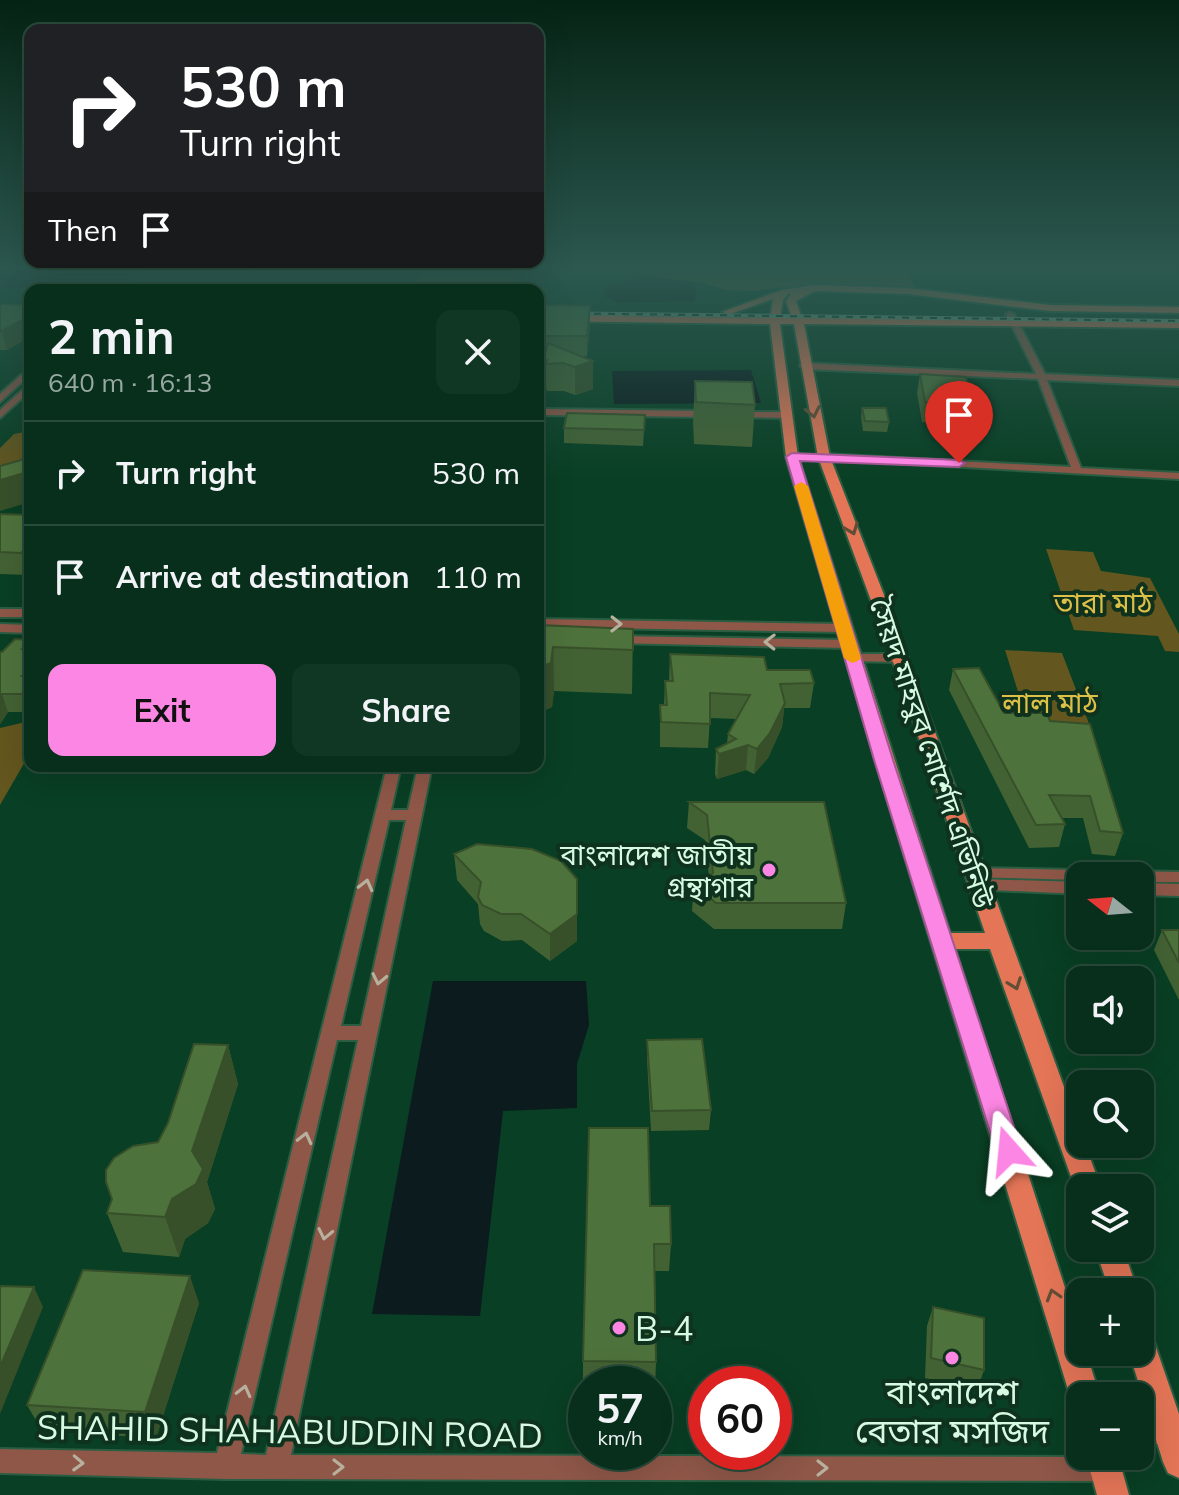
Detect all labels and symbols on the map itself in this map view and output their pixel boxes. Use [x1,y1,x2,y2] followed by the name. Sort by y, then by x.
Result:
[925,381,993,463] pin
[804,405,821,419] one-way arrow
[842,522,859,536] one-way arrow
[1053,585,1153,620] park label: তারা মাঠ
[862,593,1002,914] street label: সৈয়দ মাহবুব মোর্শেদ এভিনিউ
[610,615,623,633] one-way arrow
[763,634,776,651] one-way arrow
[1001,685,1099,720] park label: লাল মাঠ
[559,837,753,904] place label: বাংলাদেশ জাতীয় গ্রন্থাগার
[760,861,778,879] marker: বাংলাদেশ জাতীয় গ্রন্থাগার
[1066,862,1154,950] north arrow
[356,879,373,893] one-way arrow
[372,973,389,986] one-way arrow
[1005,976,1021,990] one-way arrow
[967,1109,1051,1193] position arrow
[296,1132,313,1145] one-way arrow
[317,1226,334,1240] one-way arrow
[1047,1288,1063,1302] one-way arrow
[635,1307,693,1350] place label: B-4
[610,1319,628,1337] marker: B-4
[943,1349,961,1367] marker: বাংলাদেশ বেতার মসজিদ
[688,1366,792,1470] speed limit sign: 60
[855,1370,1050,1452] place label: বাংলাদেশ বেতার মসজিদ
[235,1384,252,1398] one-way arrow
[37,1405,543,1457] street label: SHAHID SHAHABUDDIN ROAD
[72,1454,85,1471] one-way arrow
[332,1458,345,1476] one-way arrow
[816,1459,829,1477] one-way arrow

